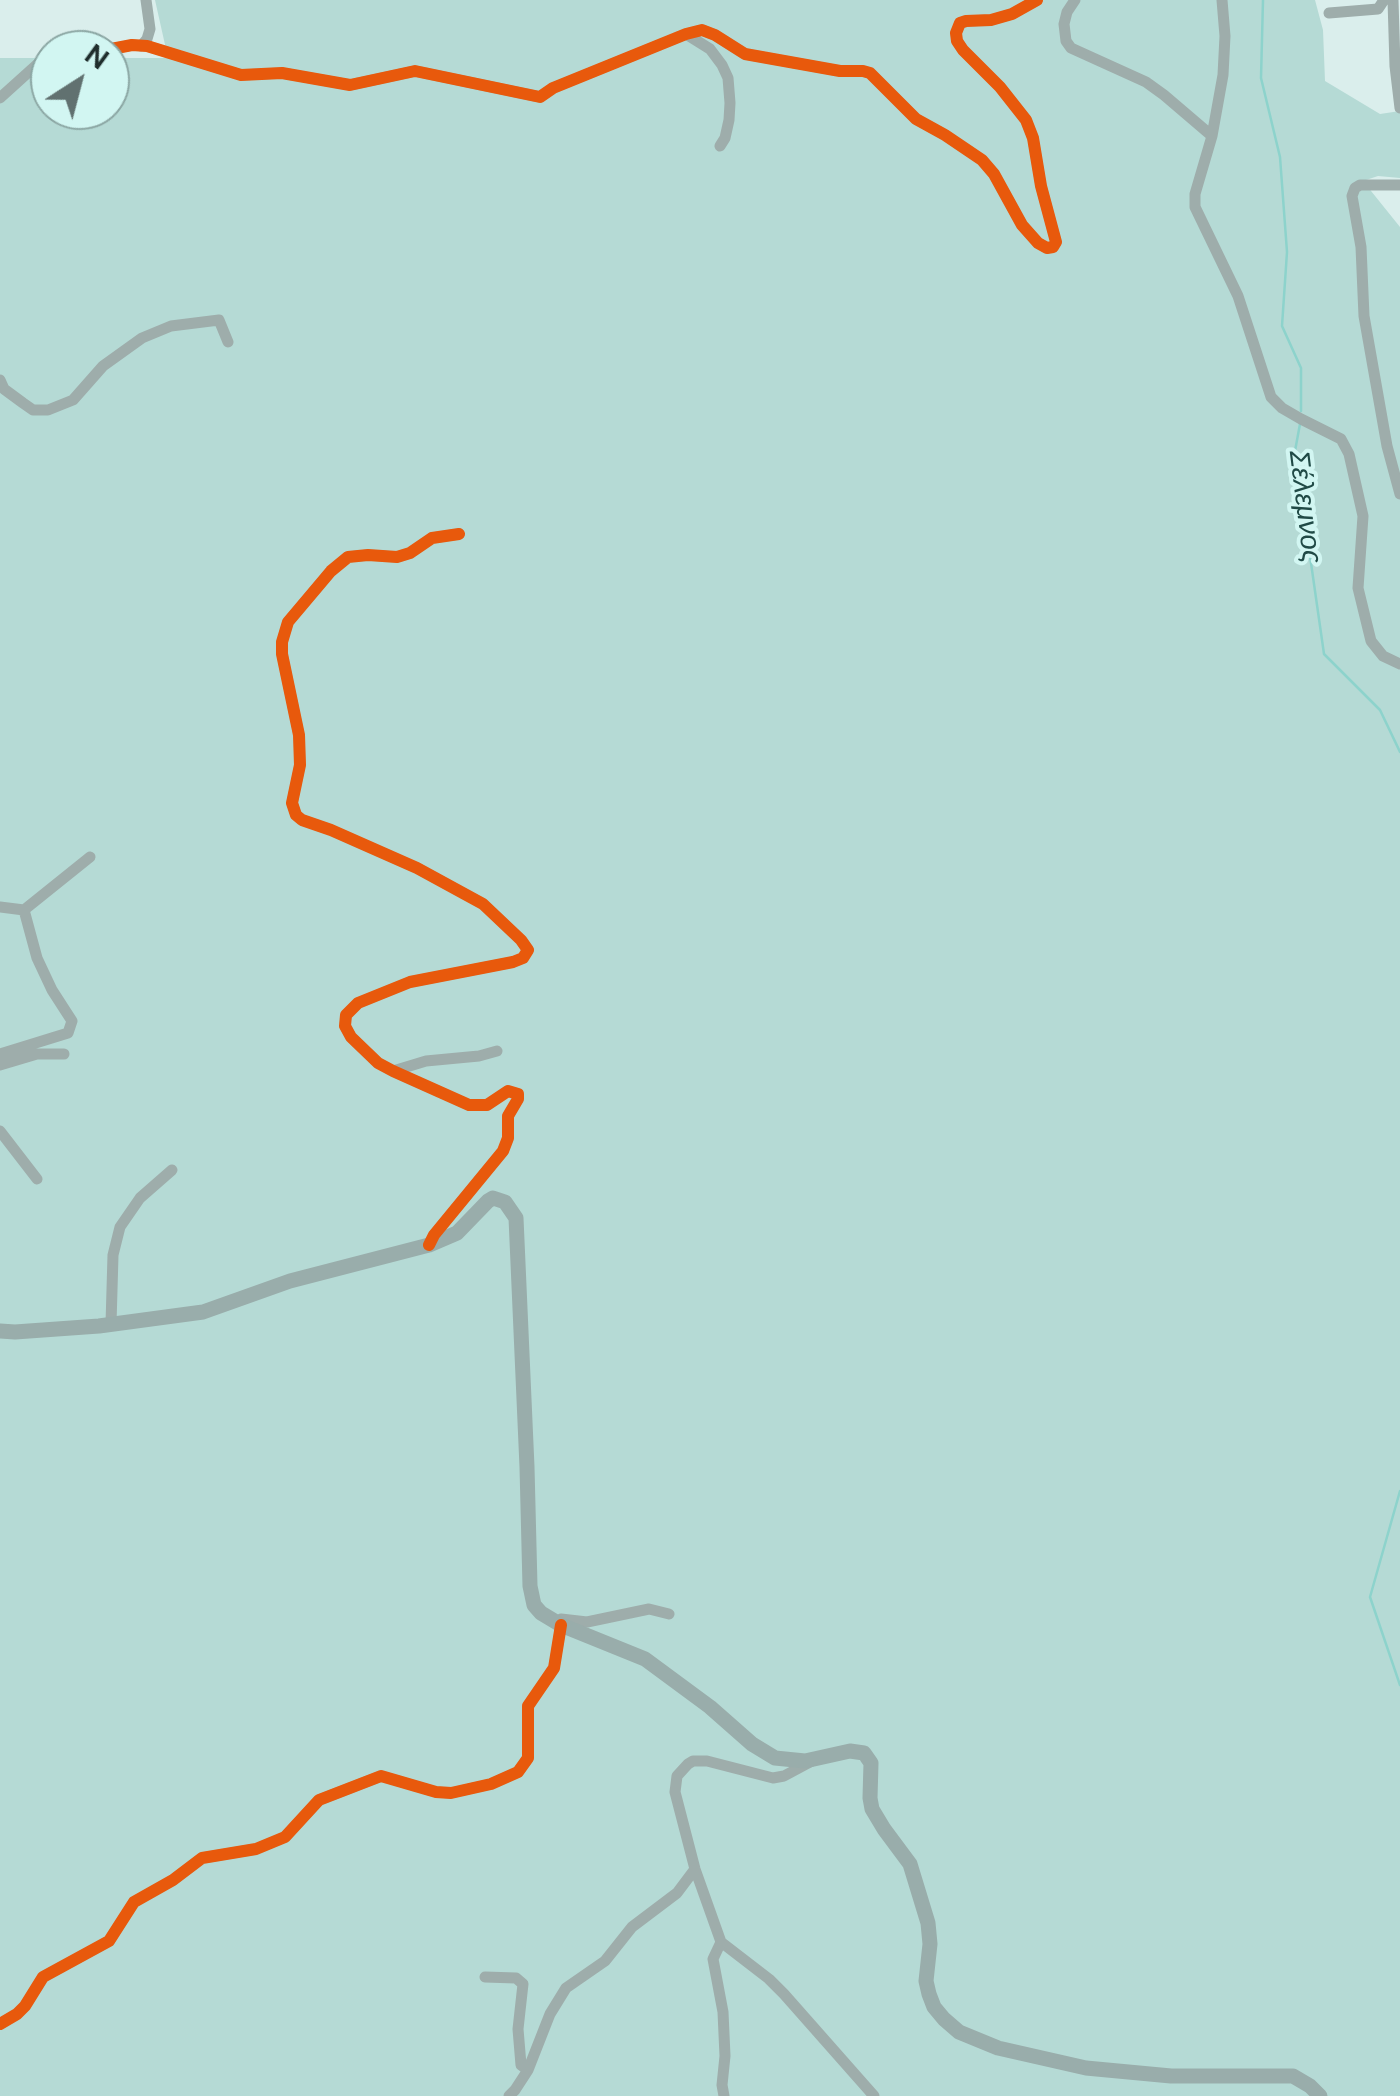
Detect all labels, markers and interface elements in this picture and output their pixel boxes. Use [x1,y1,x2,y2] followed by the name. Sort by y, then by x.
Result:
[30,30,130,130] north arrow
[78,36,116,78] text: N
[1280,449,1328,565] water label: Σέλεμνος

